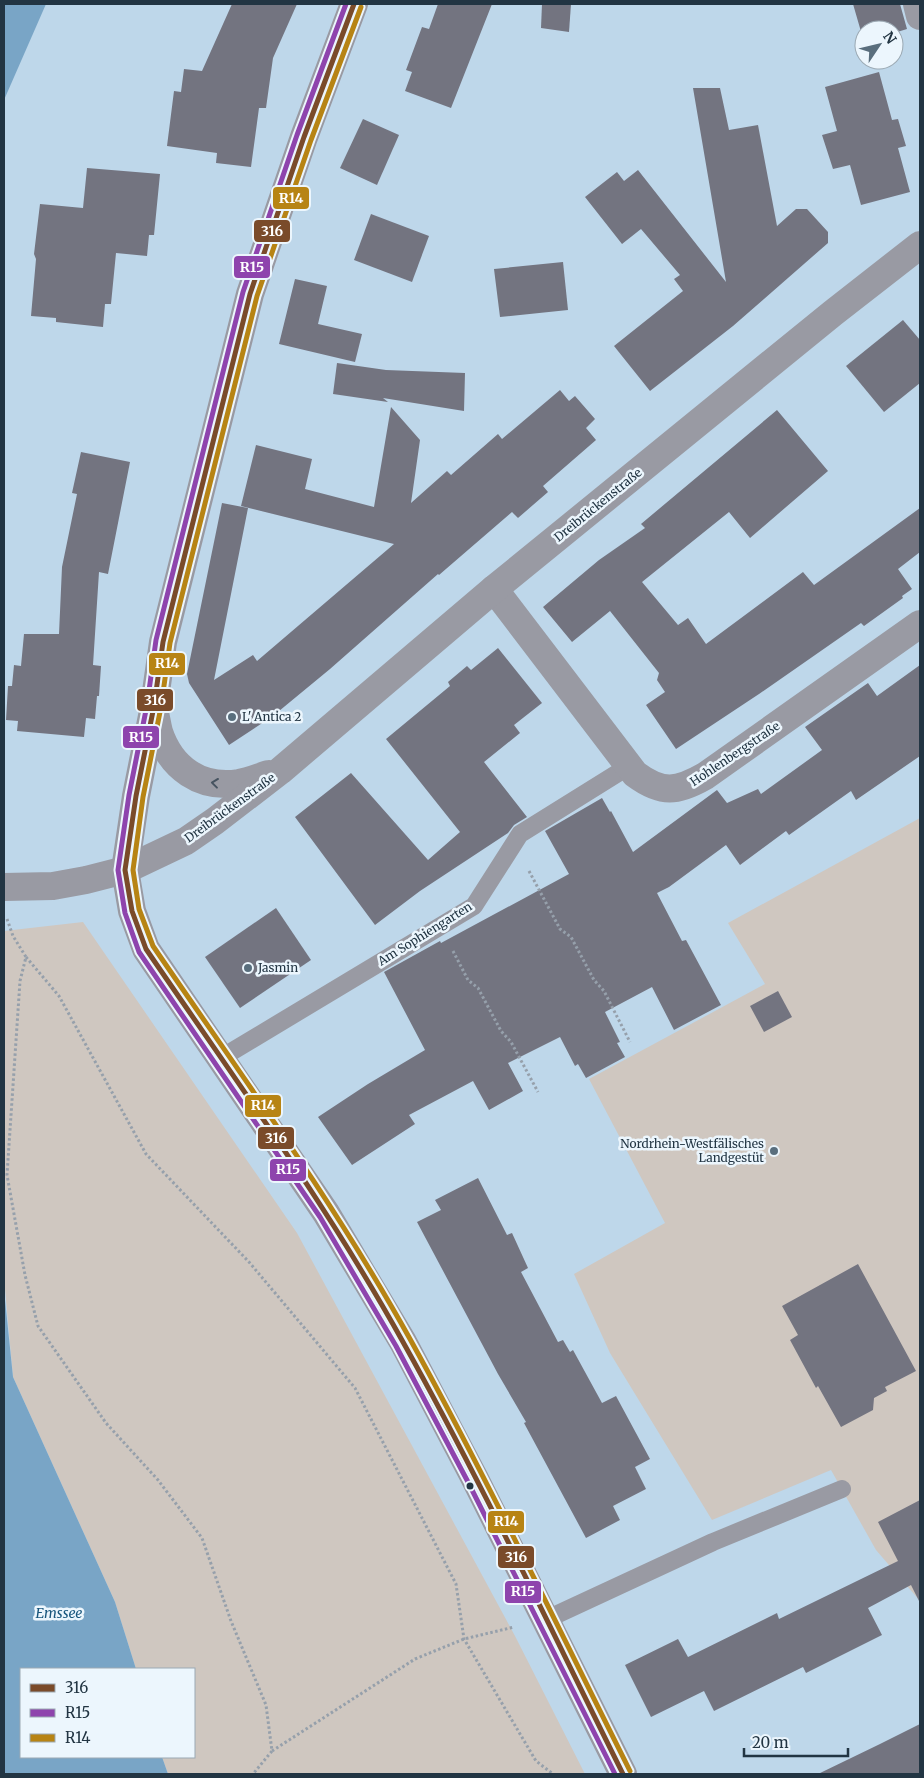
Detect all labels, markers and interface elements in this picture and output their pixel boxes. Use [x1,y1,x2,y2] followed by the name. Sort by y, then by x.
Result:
[854,20,904,70] north arrow
[879,28,900,47] text: N
[272,186,310,210] line badge: R14
[279,189,303,207] text: R14
[253,219,291,243] line badge: 316
[261,222,283,240] text: 316
[233,255,271,279] line badge: R15
[240,258,264,276] text: R15
[551,465,644,544] street label: Dreibrückenstraße
[148,652,186,676] line badge: R14
[155,654,179,672] text: R14
[136,688,174,712] line badge: 316
[144,691,166,709] text: 316
[242,709,301,724] place label: L' Antica 2
[226,711,238,723] marker: L' Antica 2
[687,718,782,789] street label: Hohlenbergstraße
[122,725,160,749] line badge: R15
[129,728,153,746] text: R15
[182,770,278,845] street label: Dreibrückenstraße
[211,778,219,789] one-way arrow
[374,898,475,969] street label: Am Sophiengarten
[257,960,298,975] place label: Jasmin
[242,962,254,974] marker: Jasmin
[244,1094,282,1118] line badge: R14
[251,1096,275,1114] text: R14
[257,1126,295,1150] line badge: 316
[265,1129,287,1147] text: 316
[620,1136,764,1165] place label: Nordrhein-Westfälisches Landgestüt
[768,1145,780,1157] marker: Nordrhein-Westfälisches Landgestüt
[269,1158,307,1182] line badge: R15
[276,1160,300,1178] text: R15
[465,1481,475,1491] unlabelled marker
[487,1510,525,1534] line badge: R14
[494,1512,518,1530] text: R14
[497,1545,535,1569] line badge: 316
[505,1548,527,1566] text: 316
[504,1580,542,1604] line badge: R15
[511,1582,535,1600] text: R15
[35,1604,83,1622] water label: Emssee
[20,1668,195,1758] legend
[65,1678,88,1697] text: 316
[65,1703,90,1722] text: R15
[744,1726,848,1758] scale bar
[65,1728,90,1747] text: R14
[752,1733,789,1752] text: 20 m

